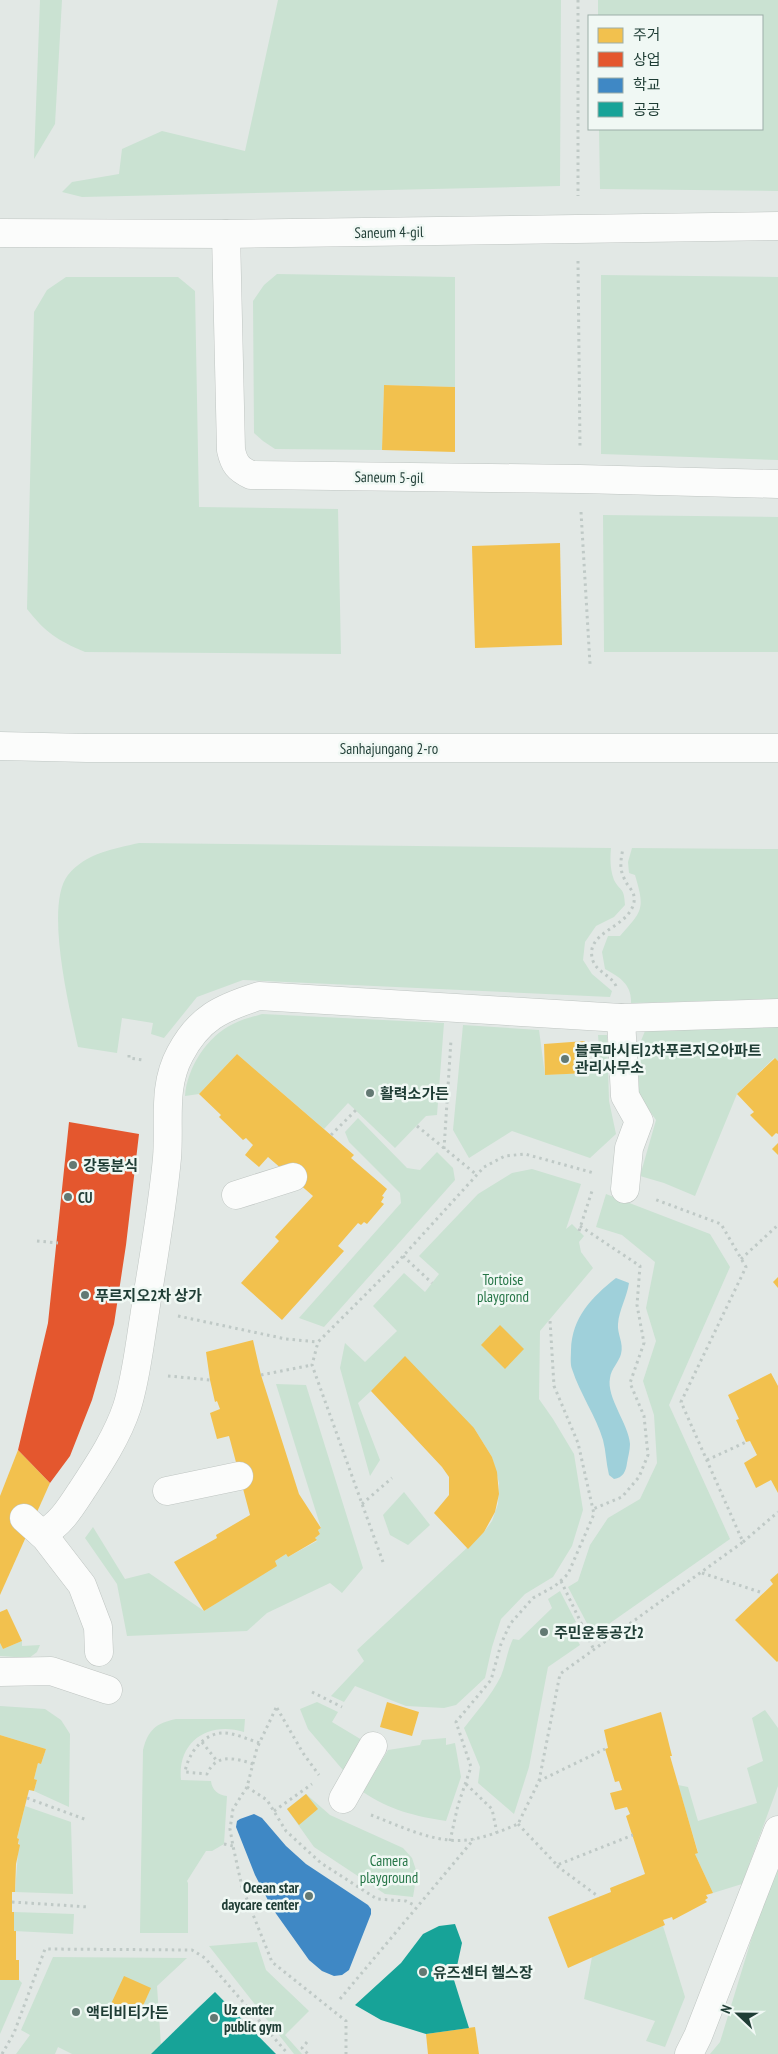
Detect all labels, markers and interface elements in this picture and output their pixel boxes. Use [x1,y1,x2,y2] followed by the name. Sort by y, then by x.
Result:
[588,15,763,130] legend
[633,25,661,44] text: 주거
[633,50,661,69] text: 상업
[633,75,661,94] text: 학교
[633,100,661,119] text: 공공
[354,222,424,242] street label: Saneum 4-gil
[354,467,424,487] street label: Saneum 5-gil
[340,739,438,758] street label: Sanhajungang 2-ro
[575,1041,762,1077] place label: 블루마시티2차푸르지오아파트 관리사무소
[559,1053,571,1065] marker: 블루마시티2차푸르지오아파트 관리사무소
[380,1084,449,1103] place label: 활력소가든
[364,1087,376,1099] marker: 활력소가든
[83,1156,138,1175] place label: 강동분식
[67,1159,79,1171] marker: 강동분식
[78,1188,93,1207] place label: CU
[62,1191,74,1203] marker: CU
[477,1270,529,1306] park label: Tortoise playgrond
[95,1286,202,1305] place label: 푸르지오2차 상가
[79,1289,91,1301] marker: 푸르지오2차 상가
[554,1623,644,1642] place label: 주민운동공간2
[538,1626,550,1638] marker: 주민운동공간2
[360,1851,418,1887] park label: Camera playground
[221,1878,300,1914] place label: Ocean star daycare center
[303,1890,315,1902] marker: Ocean star daycare center
[433,1963,533,1982] place label: 유즈센터 헬스장
[417,1966,429,1978] marker: 유즈센터 헬스장
[713,1989,763,2039] north arrow
[224,2000,282,2036] place label: Uz center public gym
[716,2002,736,2016] text: N
[86,2003,169,2022] place label: 액티비티가든
[70,2006,82,2018] marker: 액티비티가든
[208,2012,220,2024] marker: Uz center public gym

